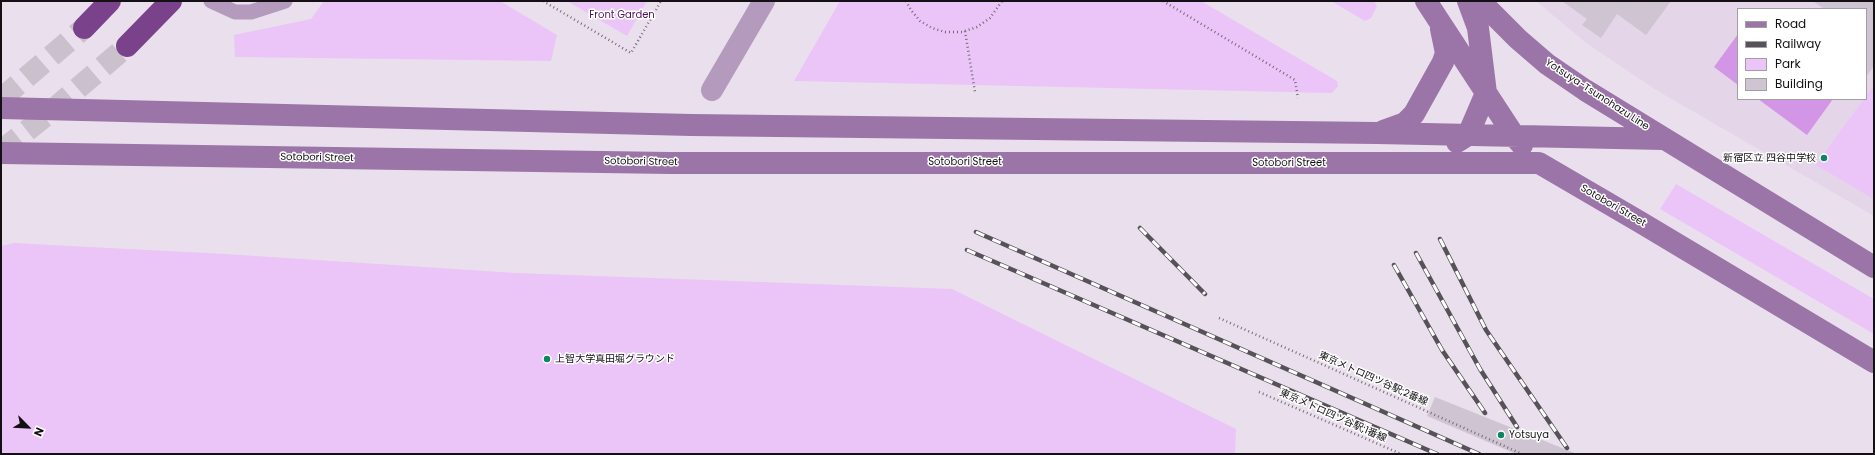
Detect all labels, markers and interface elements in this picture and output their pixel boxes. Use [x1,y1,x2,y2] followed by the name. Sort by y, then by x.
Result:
[1737,8,1867,100] legend
[589,9,655,21] park label: Front Garden
[1775,15,1806,32] text: Road
[1775,35,1821,52] text: Railway
[1775,55,1801,72] text: Park
[1543,57,1651,133] street label: Yotsuya-Tsunohazu Line
[1775,75,1823,92] text: Building
[280,151,354,165] street label: Sotobori Street
[1723,152,1816,164] place label: 新宿区立 四谷中学校
[1819,153,1829,163] marker: 新宿区立 四谷中学校
[604,155,678,169] street label: Sotobori Street
[928,156,1002,168] street label: Sotobori Street
[1252,157,1326,169] street label: Sotobori Street
[1578,182,1648,230] street label: Sotobori Street
[1316,349,1430,409] street label: 東京メトロ四ツ谷駅;2番線
[555,353,675,365] place label: 上智大学真田堀グラウンド
[542,354,552,364] marker: 上智大学真田堀グラウンド
[1278,387,1388,445] street label: 東京メトロ四ツ谷駅;1番線
[8,407,48,447] north arrow
[30,425,48,439] text: N
[1509,429,1549,441] place label: Yotsuya
[1496,430,1506,440] marker: Yotsuya

